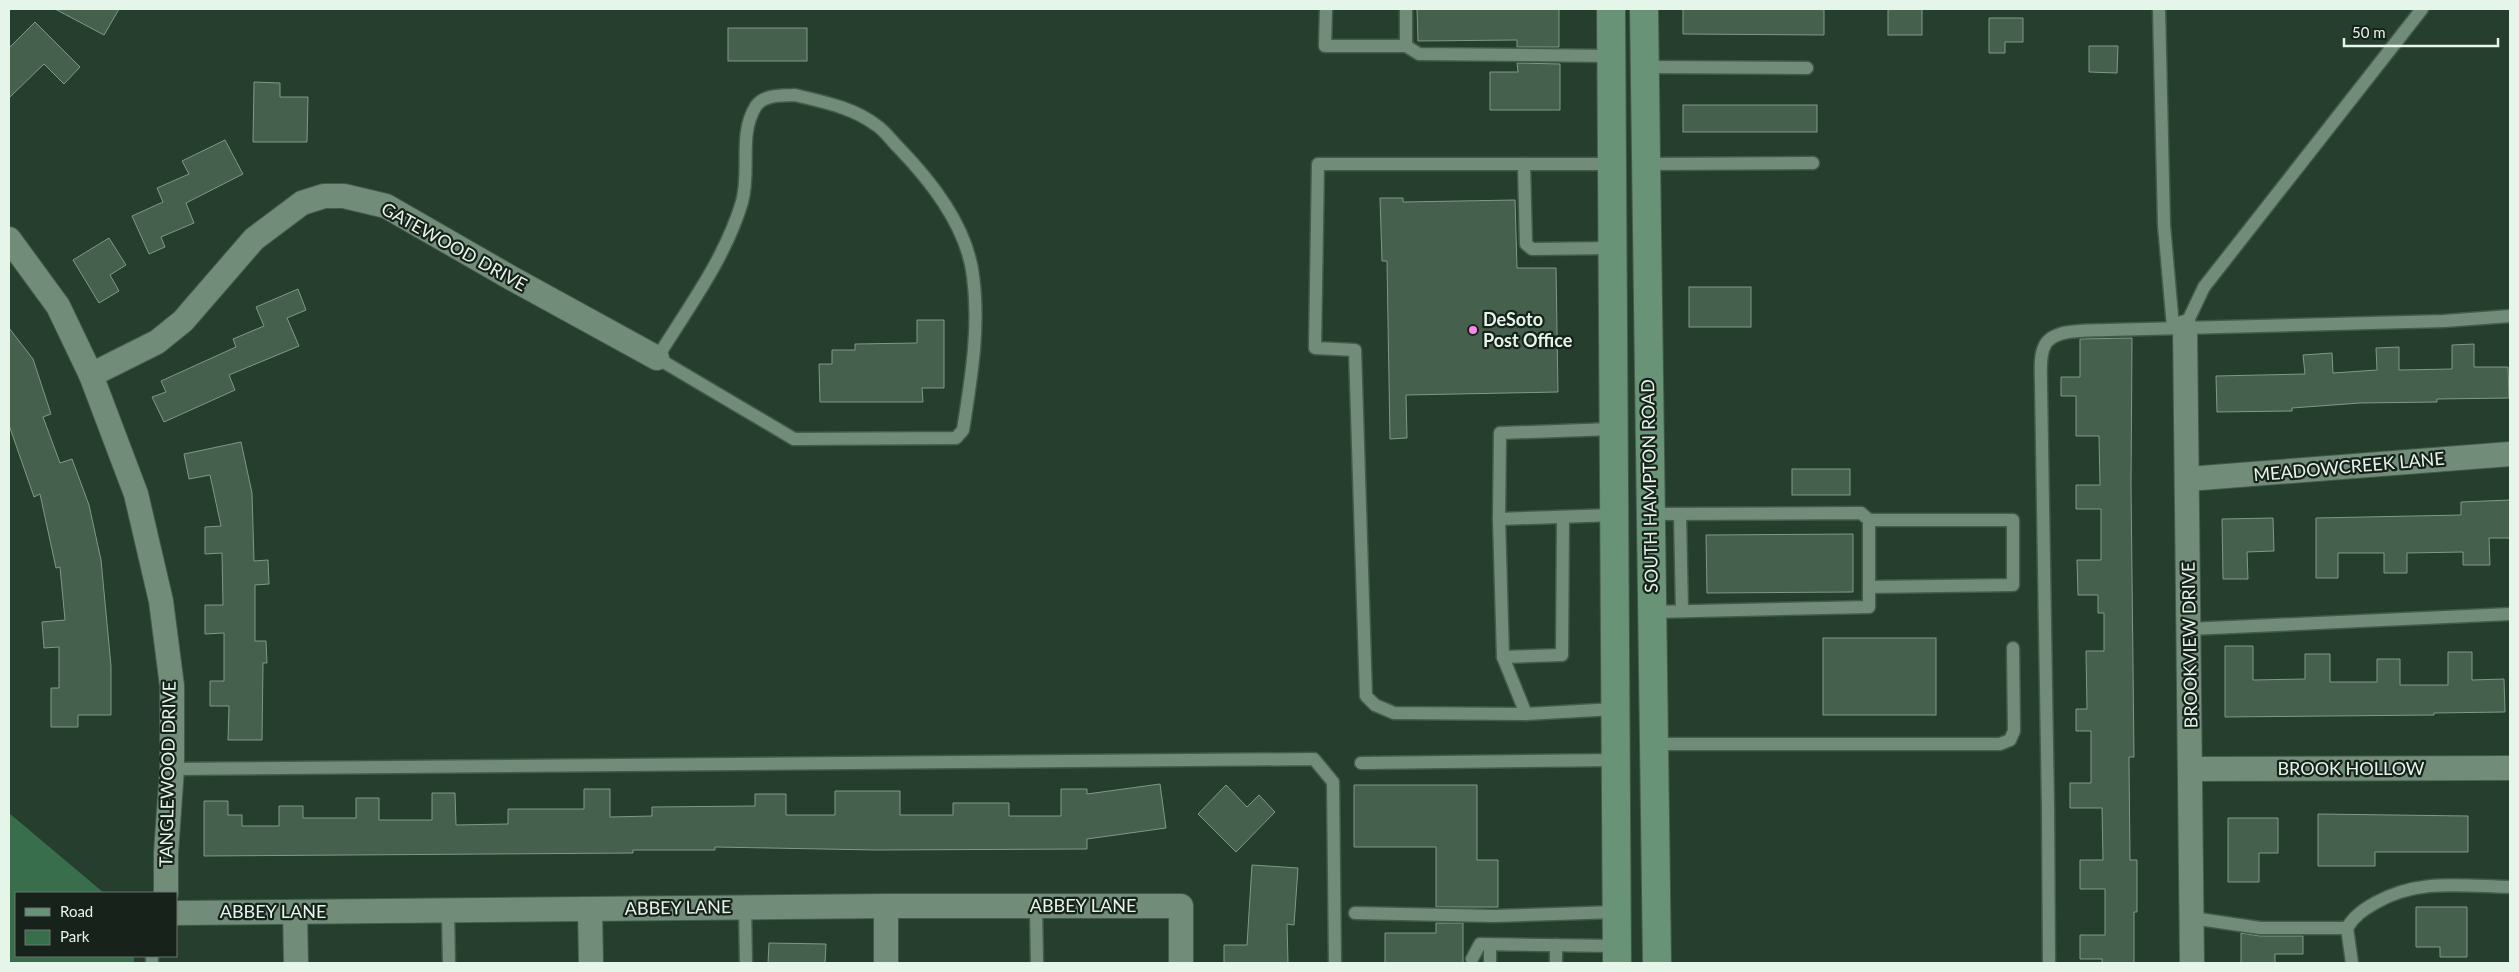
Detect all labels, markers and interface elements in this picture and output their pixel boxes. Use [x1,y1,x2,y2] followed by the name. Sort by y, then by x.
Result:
[2344,15,2498,47] scale bar
[2352,23,2386,41] text: 50 m
[378,197,531,295] street label: GATEWOOD DRIVE
[1483,308,1573,351] place label: DeSoto Post Office
[1467,324,1479,336] marker: DeSoto Post Office
[1636,379,1662,593] street label: SOUTH HAMPTON ROAD
[2252,447,2445,485] street label: MEADOWCREEK LANE
[2177,561,2201,729] street label: BROOKVIEW DRIVE
[154,681,180,867] street label: TANGLEWOOD DRIVE
[2277,757,2425,779] street label: BROOK HOLLOW
[15,892,178,957] legend
[1030,894,1136,916] street label: ABBEY LANE
[625,895,731,919] street label: ABBEY LANE
[220,900,326,922] street label: ABBEY LANE
[60,902,93,920] text: Road
[60,927,90,945] text: Park

